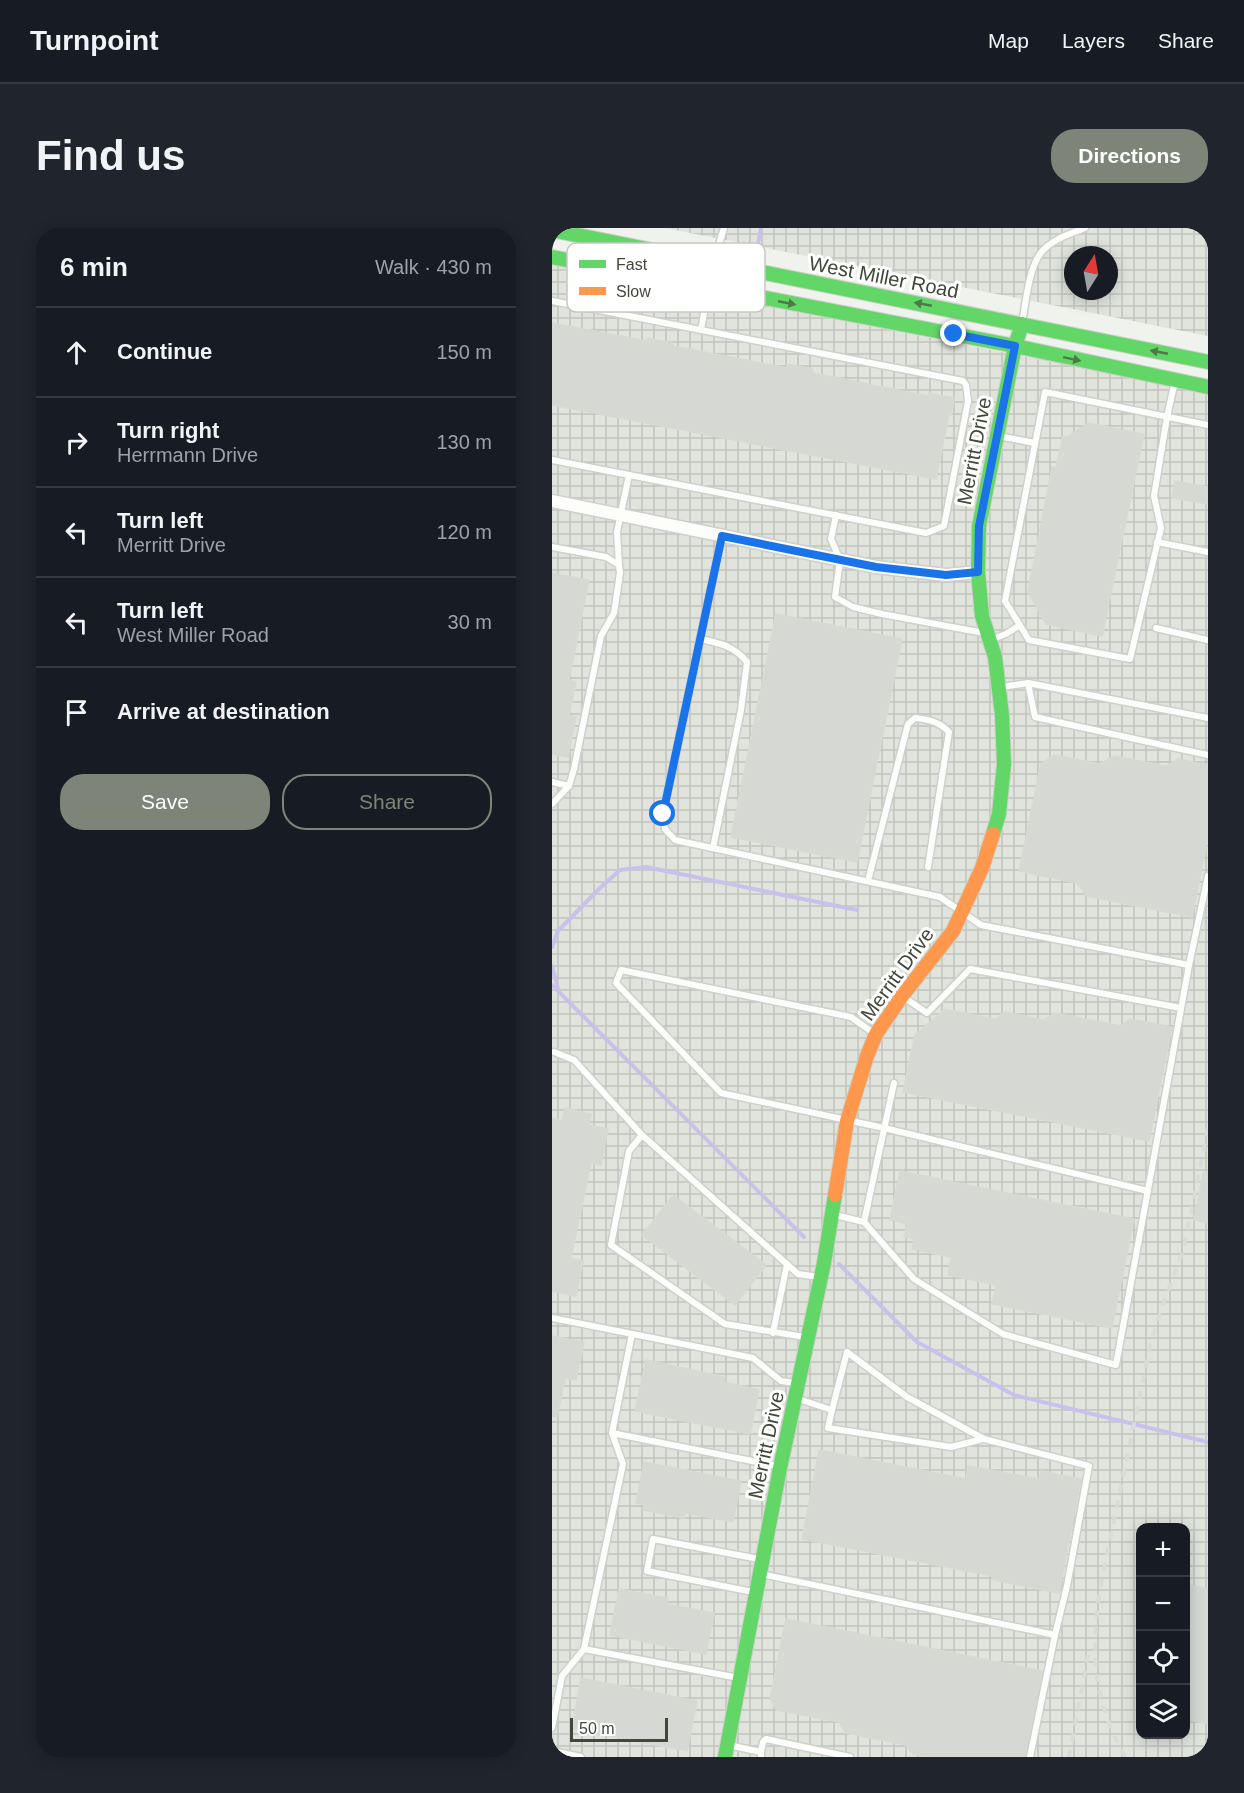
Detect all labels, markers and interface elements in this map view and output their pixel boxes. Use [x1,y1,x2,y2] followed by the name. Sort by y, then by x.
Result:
[30,25,159,56] text: Turnpoint
[988,29,1029,52] text: Map
[1062,29,1125,52] text: Layers
[1158,29,1214,52] text: Share
[1051,129,1208,183] button: Directions
[36,132,185,179] text: Find us
[567,243,765,312] legend
[1064,246,1118,300] north arrow
[60,252,128,282] text: 6 min
[807,252,961,302] street label: West Miller Road
[375,256,492,278] text: Walk · 430 m
[616,256,648,273] text: Fast
[616,283,651,300] text: Slow
[777,299,796,308] one-way arrow
[914,299,933,308] one-way arrow
[940,320,966,346] route end
[60,336,93,369] icon: ahead
[117,339,212,364] text: Continue
[436,341,492,363] text: 150 m
[1149,347,1168,356] one-way arrow
[1063,354,1082,364] one-way arrow
[953,395,995,507] street label: Merritt Drive
[117,418,219,443] text: Turn right
[60,426,93,459] icon: right
[436,431,492,453] text: 130 m
[117,444,258,466] text: Herrmann Drive
[117,508,203,533] text: Turn left
[60,516,93,549] icon: left
[436,521,492,543] text: 120 m
[117,534,226,556] text: Merritt Drive
[117,598,203,623] text: Turn left
[60,606,93,639] icon: left
[448,611,492,633] text: 30 m
[117,624,269,646] text: West Miller Road
[60,696,93,729] icon: arrive
[117,699,330,724] text: Arrive at destination
[60,774,270,830] button: Save
[282,774,492,830] button: Share
[649,800,675,826] route start
[856,923,938,1025] street label: Merritt Drive
[744,1389,788,1501] street label: Merritt Drive
[1136,1523,1190,1739] map controls
[1136,1523,1190,1577] button: +
[1136,1577,1190,1631] button: −
[1136,1631,1190,1685] button: locate
[1136,1685,1190,1739] button: layers
[570,1715,668,1742] scale bar
[579,1720,615,1737] text: 50 m

